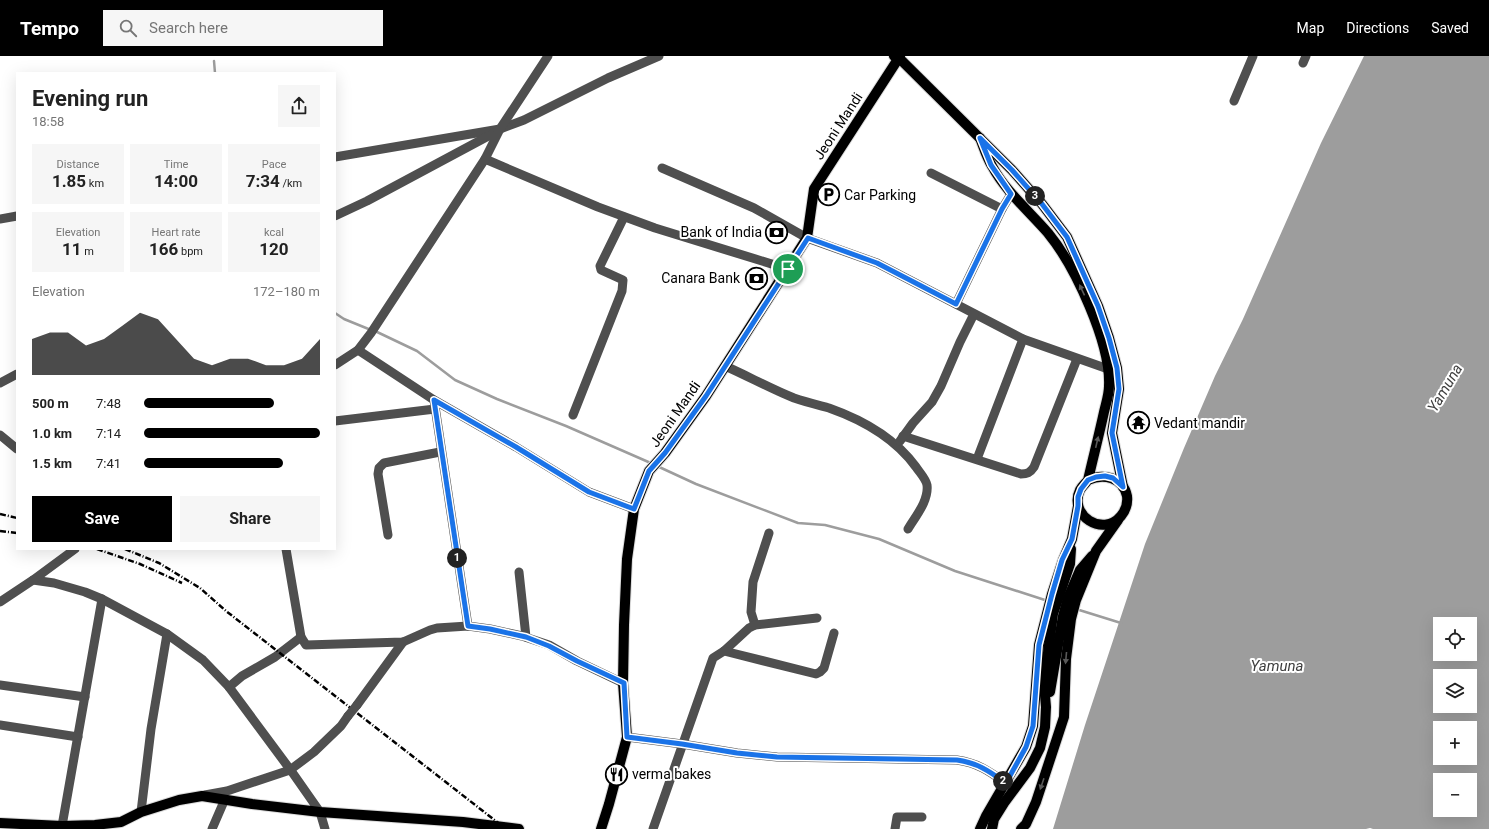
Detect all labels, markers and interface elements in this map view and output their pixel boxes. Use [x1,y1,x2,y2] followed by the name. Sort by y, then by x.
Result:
[103,10,383,46] search box
[20,17,79,40] text: Tempo
[117,17,139,39] icon: search
[149,19,228,37] text: Search here
[1297,20,1324,36] text: Map
[1346,20,1409,36] text: Directions
[1431,20,1469,36] text: Saved
[278,85,320,127] button: share
[32,86,148,111] text: Evening run
[810,90,866,162] street label: Jeoni Mandi
[32,114,64,129] text: 18:58
[57,158,99,171] text: Distance
[164,158,188,171] text: Time
[262,158,286,171] text: Pace
[52,171,86,191] text: 1.85
[154,171,198,191] text: 14:00
[246,171,280,191] text: 7:34
[86,177,104,190] text: km
[280,177,302,190] text: /km
[816,182,842,208] parking icon: Car Parking
[1025,186,1045,206] pin: 3
[844,187,916,203] place label: Car Parking
[1032,189,1038,202] text: 3
[764,219,790,245] bank icon: Bank of India
[681,224,762,240] place label: Bank of India
[56,226,100,239] text: Elevation
[152,226,200,239] text: Heart rate
[264,226,284,239] text: kcal
[62,239,82,259] text: 11
[149,239,178,259] text: 166
[259,239,289,259] text: 120
[82,245,94,258] text: m
[178,245,203,258] text: bpm
[771,252,805,286] pin
[777,258,799,280] icon: arrive
[743,265,769,291] bank icon: Canara Bank
[661,270,741,286] place label: Canara Bank
[32,284,85,299] text: Elevation
[253,284,320,299] text: 172–180 m
[1079,285,1085,296] one-way arrow
[1424,361,1466,415] water label: Yamuna
[646,378,704,450] street label: Jeoni Mandi
[32,396,69,411] text: 500 m
[96,396,121,411] text: 7:48
[1125,410,1151,436] temple icon: Vedant mandir
[1154,415,1245,431] place label: Vedant mandir
[32,426,72,441] text: 1.0 km
[96,426,121,441] text: 7:14
[1094,436,1100,449] one-way arrow
[32,456,72,471] text: 1.5 km
[96,456,121,471] text: 7:41
[32,496,172,542] button: Save
[180,496,320,542] button: Share
[447,548,467,568] pin: 1
[454,551,460,564] text: 1
[1433,617,1477,817] map controls
[1433,617,1477,661] button: locate
[1063,652,1070,664] one-way arrow
[1251,657,1304,675] water label: Yamuna
[1433,669,1477,713] button: layers
[1433,721,1477,765] button: +
[604,761,630,787] restaurant icon: verma bakes
[632,766,711,782] place label: verma bakes
[993,771,1013,791] pin: 2
[1433,773,1477,817] button: −
[1000,774,1006,787] text: 2
[1039,778,1045,790] one-way arrow

